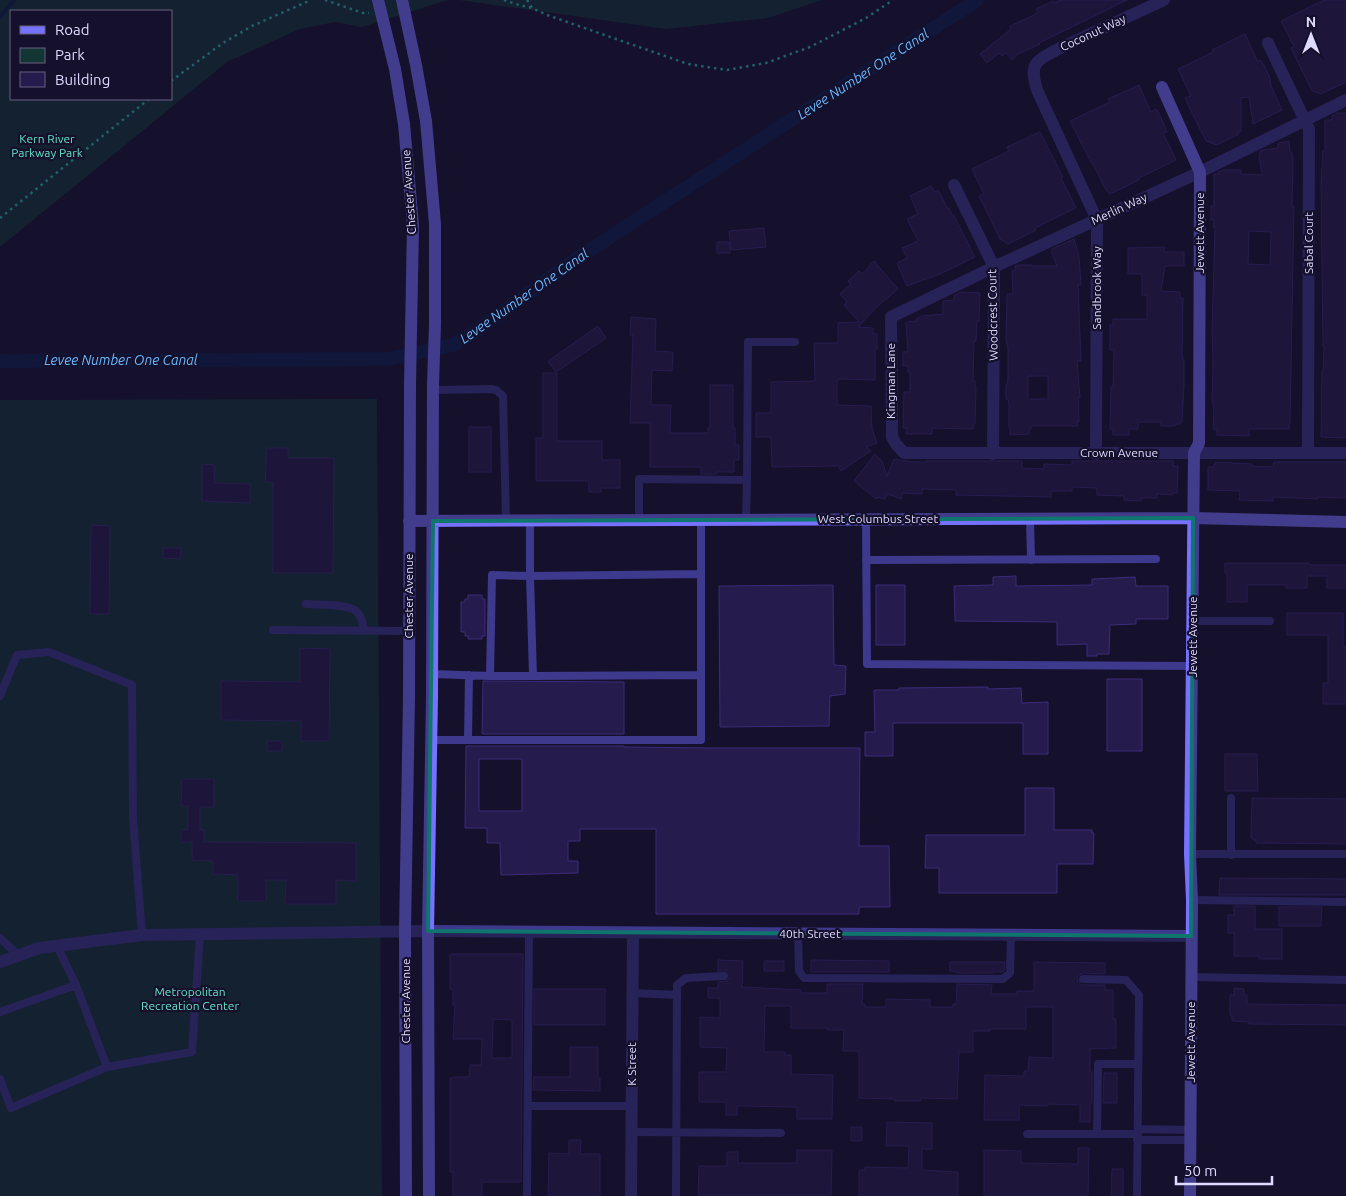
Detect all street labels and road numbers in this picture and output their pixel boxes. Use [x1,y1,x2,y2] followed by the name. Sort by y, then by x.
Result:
[1058,12,1128,53] street label: Coconut Way
[399,149,418,235] street label: Chester Avenue
[1089,190,1149,227] street label: Merlin Way
[1193,192,1206,274] street label: Jewett Avenue
[1302,212,1315,274] street label: Sabal Court
[1090,246,1103,330] street label: Sandbrook Way
[985,269,1000,361] street label: Woodcrest Court
[884,343,897,419] street label: Kingman Lane
[1080,446,1158,459] street label: Crown Avenue
[818,512,938,525] street label: West Columbus Street
[402,553,415,639] street label: Chester Avenue
[1186,596,1199,678] street label: Jewett Avenue
[779,927,841,940] street label: 40th Street
[399,958,412,1044] street label: Chester Avenue
[1184,1001,1197,1083] street label: Jewett Avenue
[625,1042,638,1086] street label: K Street

